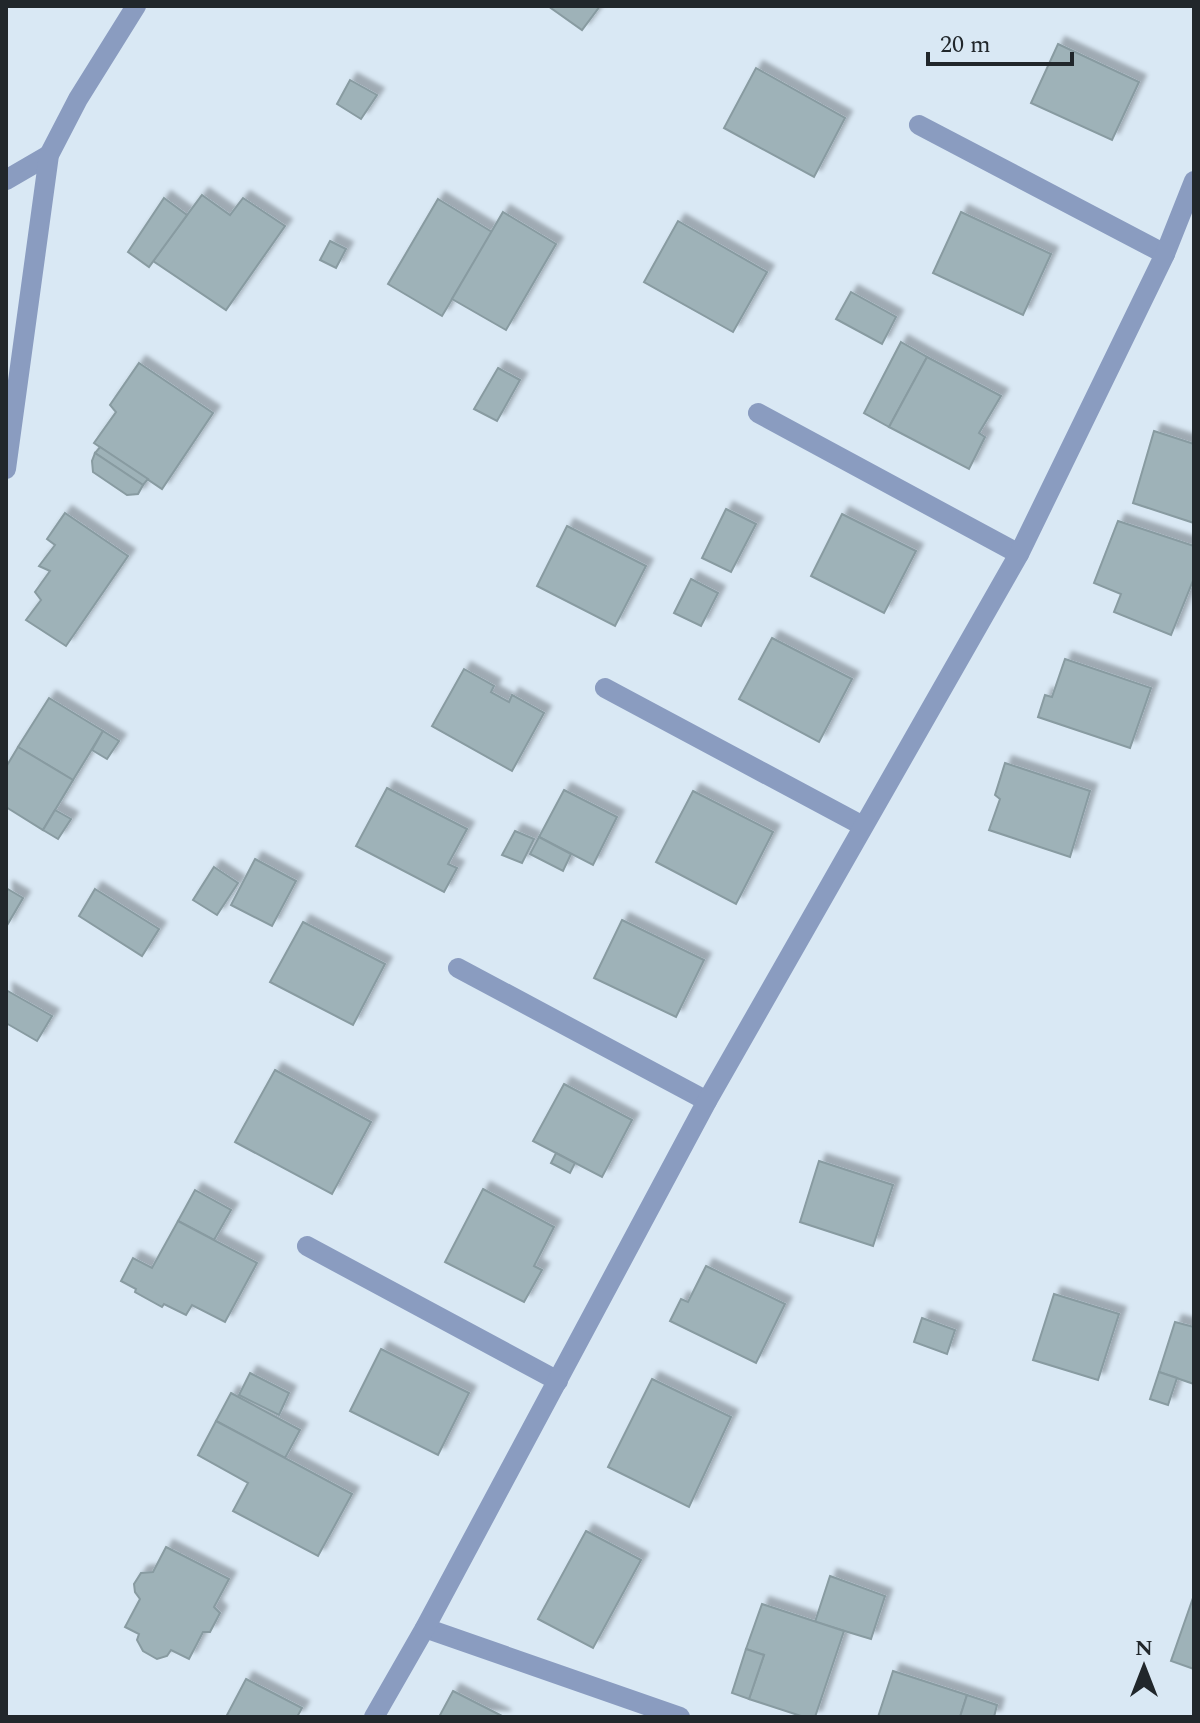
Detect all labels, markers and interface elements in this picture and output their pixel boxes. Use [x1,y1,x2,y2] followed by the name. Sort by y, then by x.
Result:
[928,16,1072,66] scale bar
[940,27,991,63] text: 20 m
[1104,1627,1184,1707] north arrow
[1135,1632,1153,1665] text: N

